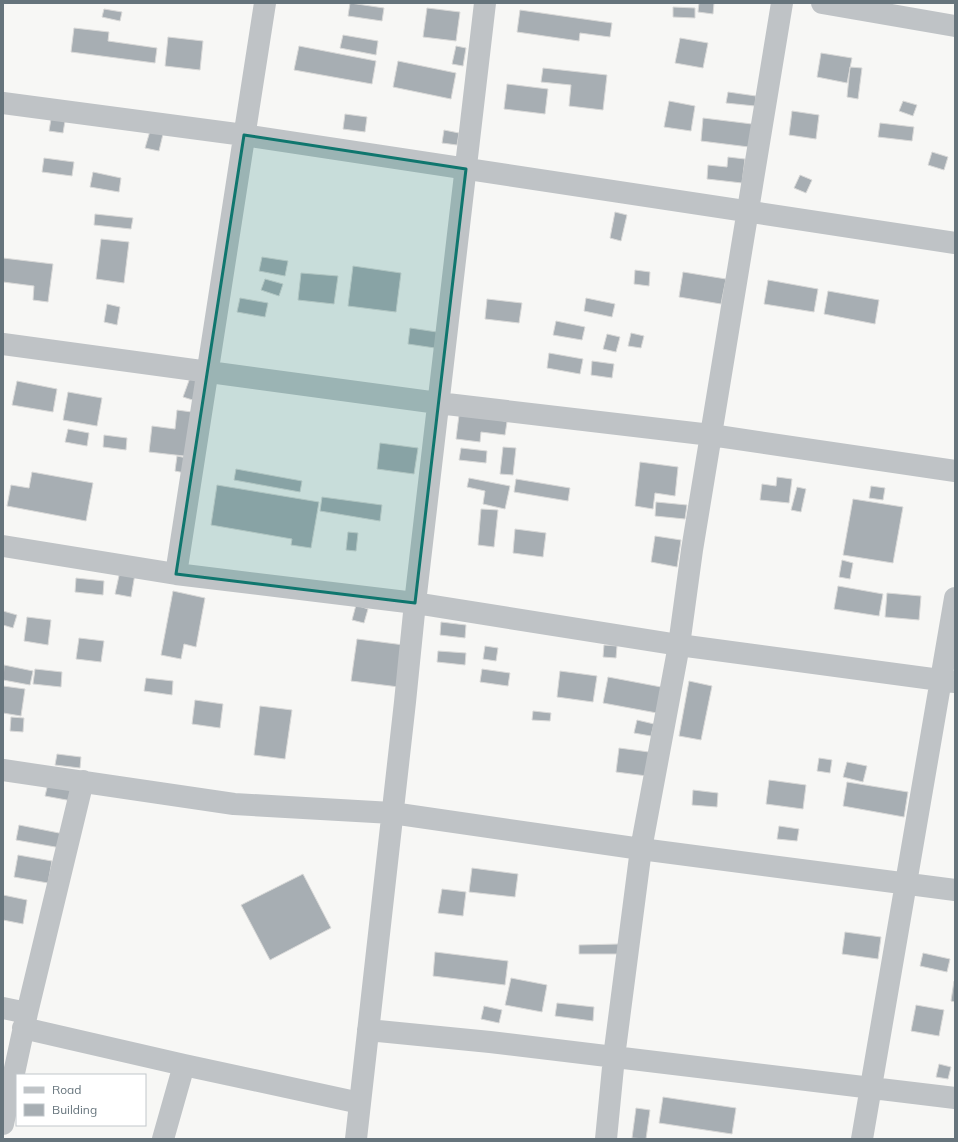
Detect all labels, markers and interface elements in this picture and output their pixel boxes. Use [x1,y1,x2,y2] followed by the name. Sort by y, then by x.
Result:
[16,1074,146,1126] legend
[52,1082,81,1097] text: Road
[52,1102,97,1117] text: Building

